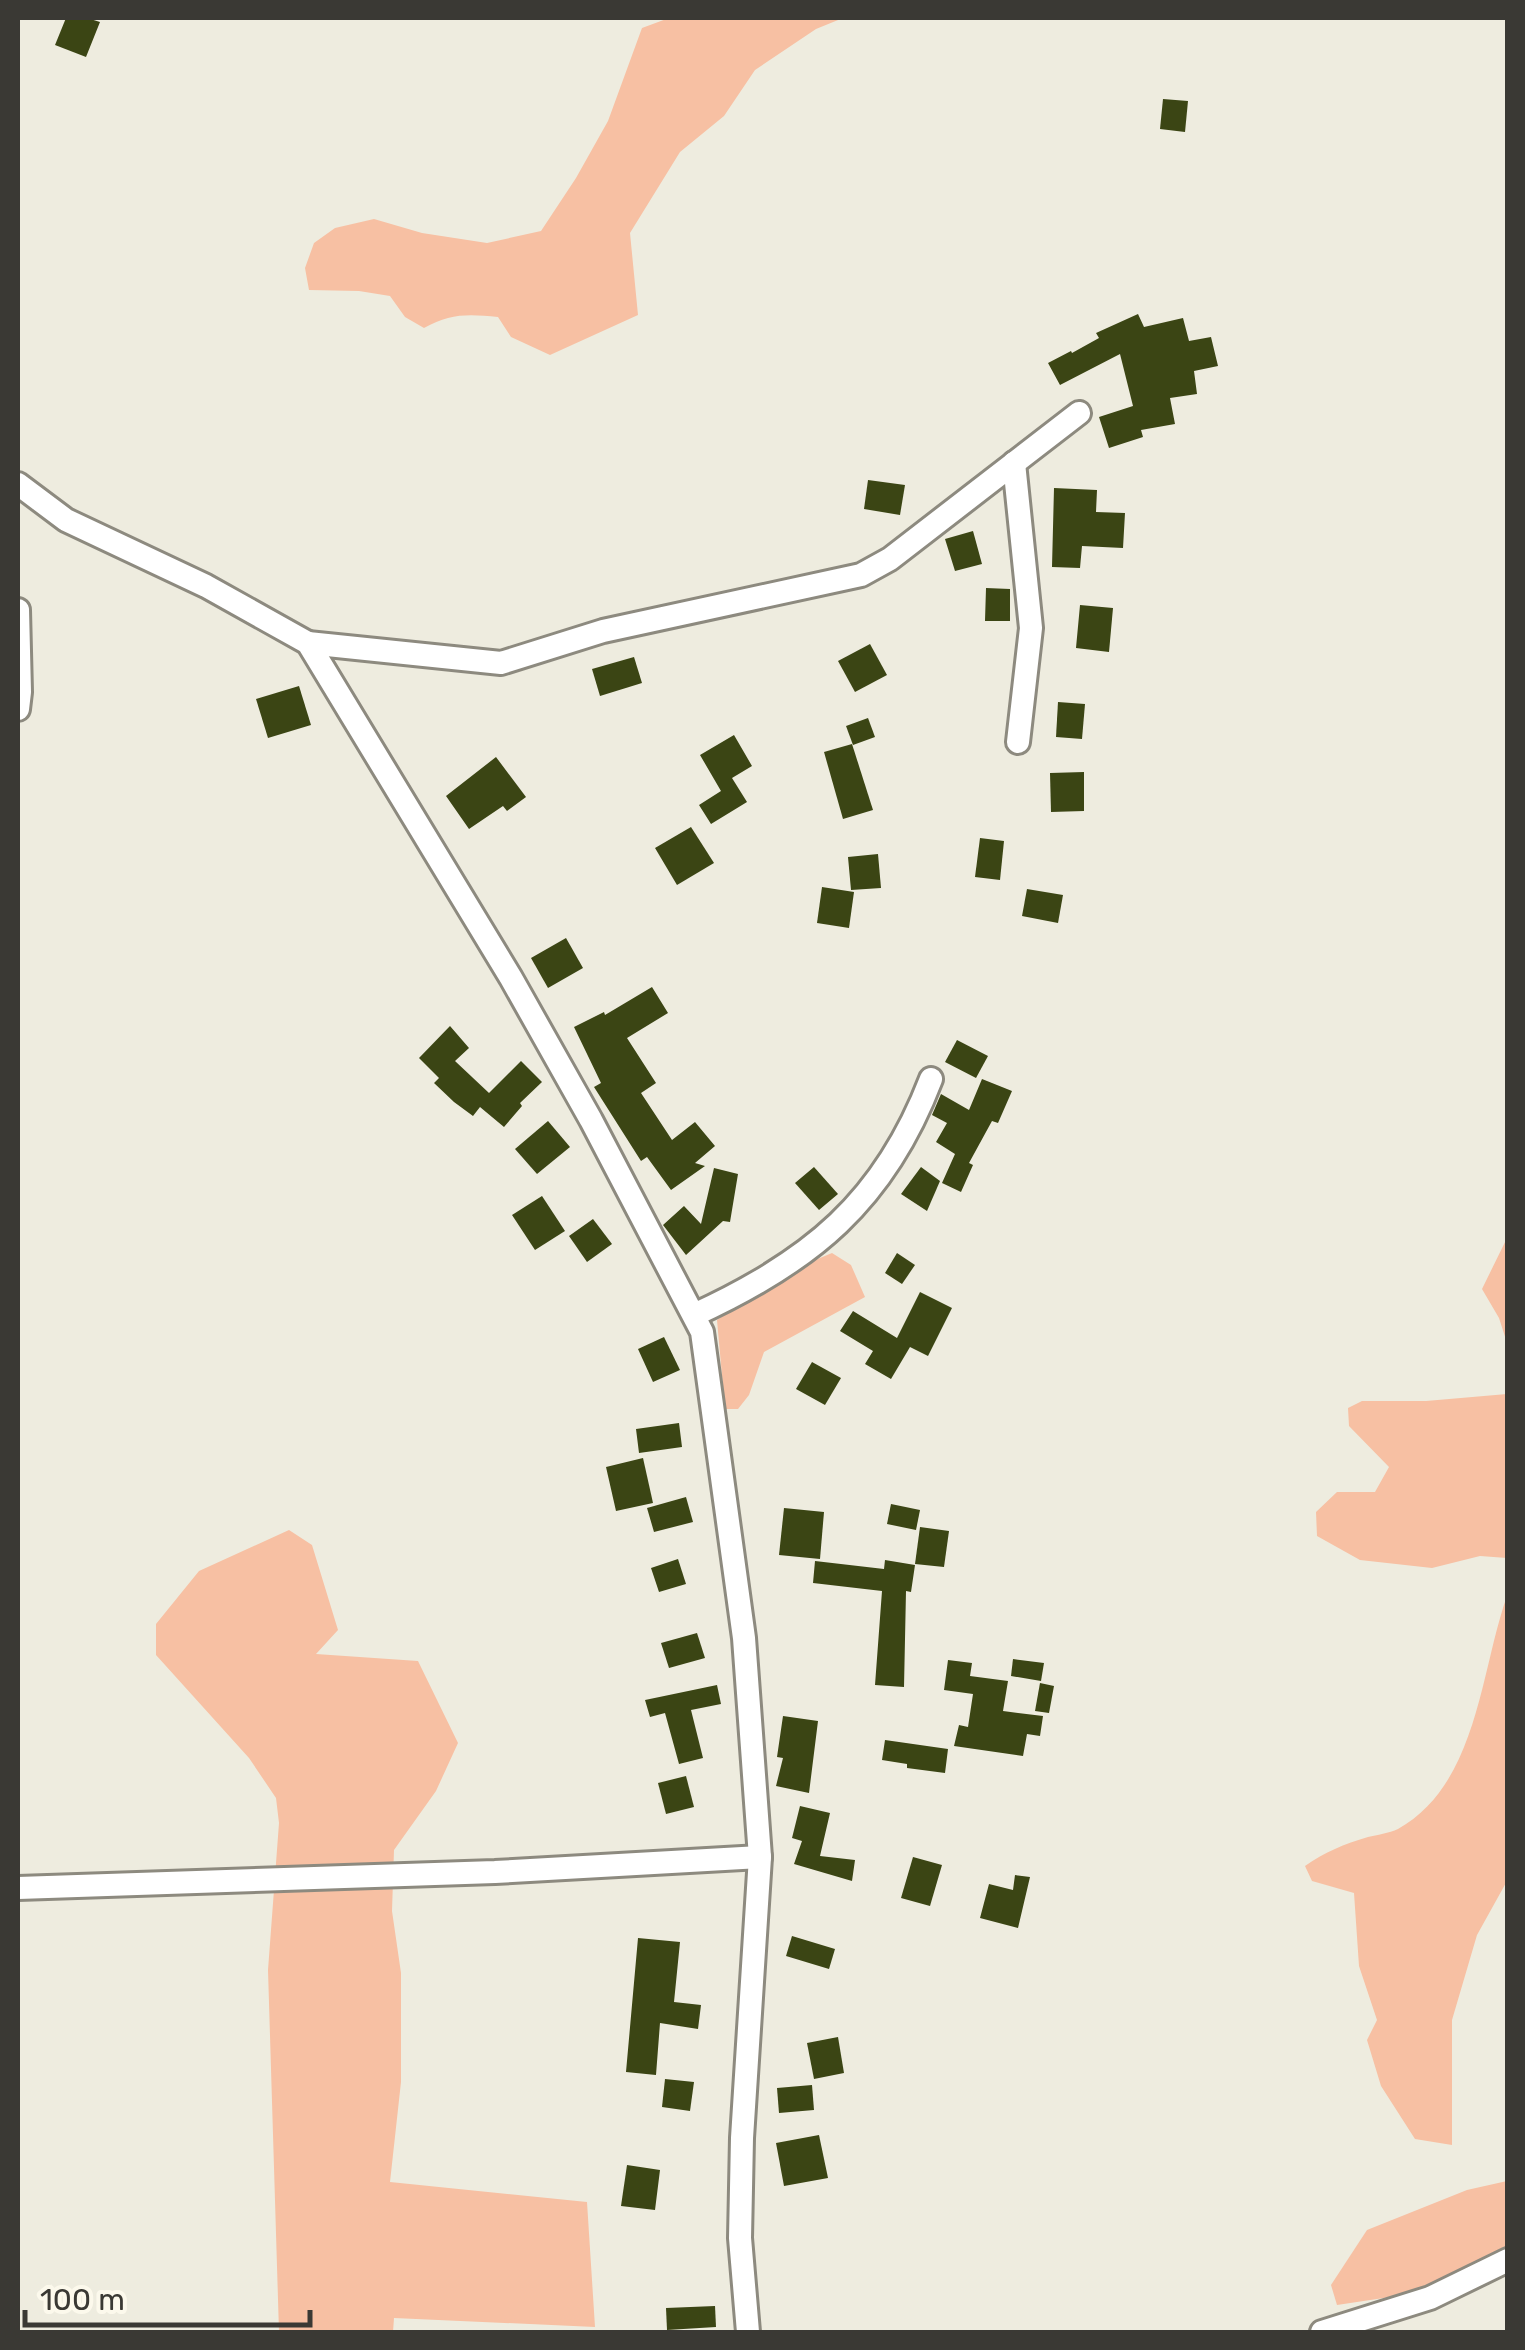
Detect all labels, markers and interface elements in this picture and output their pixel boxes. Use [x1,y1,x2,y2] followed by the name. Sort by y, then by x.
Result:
[25,2265,310,2327] scale bar
[40,2282,125,2318] text: 100 m

